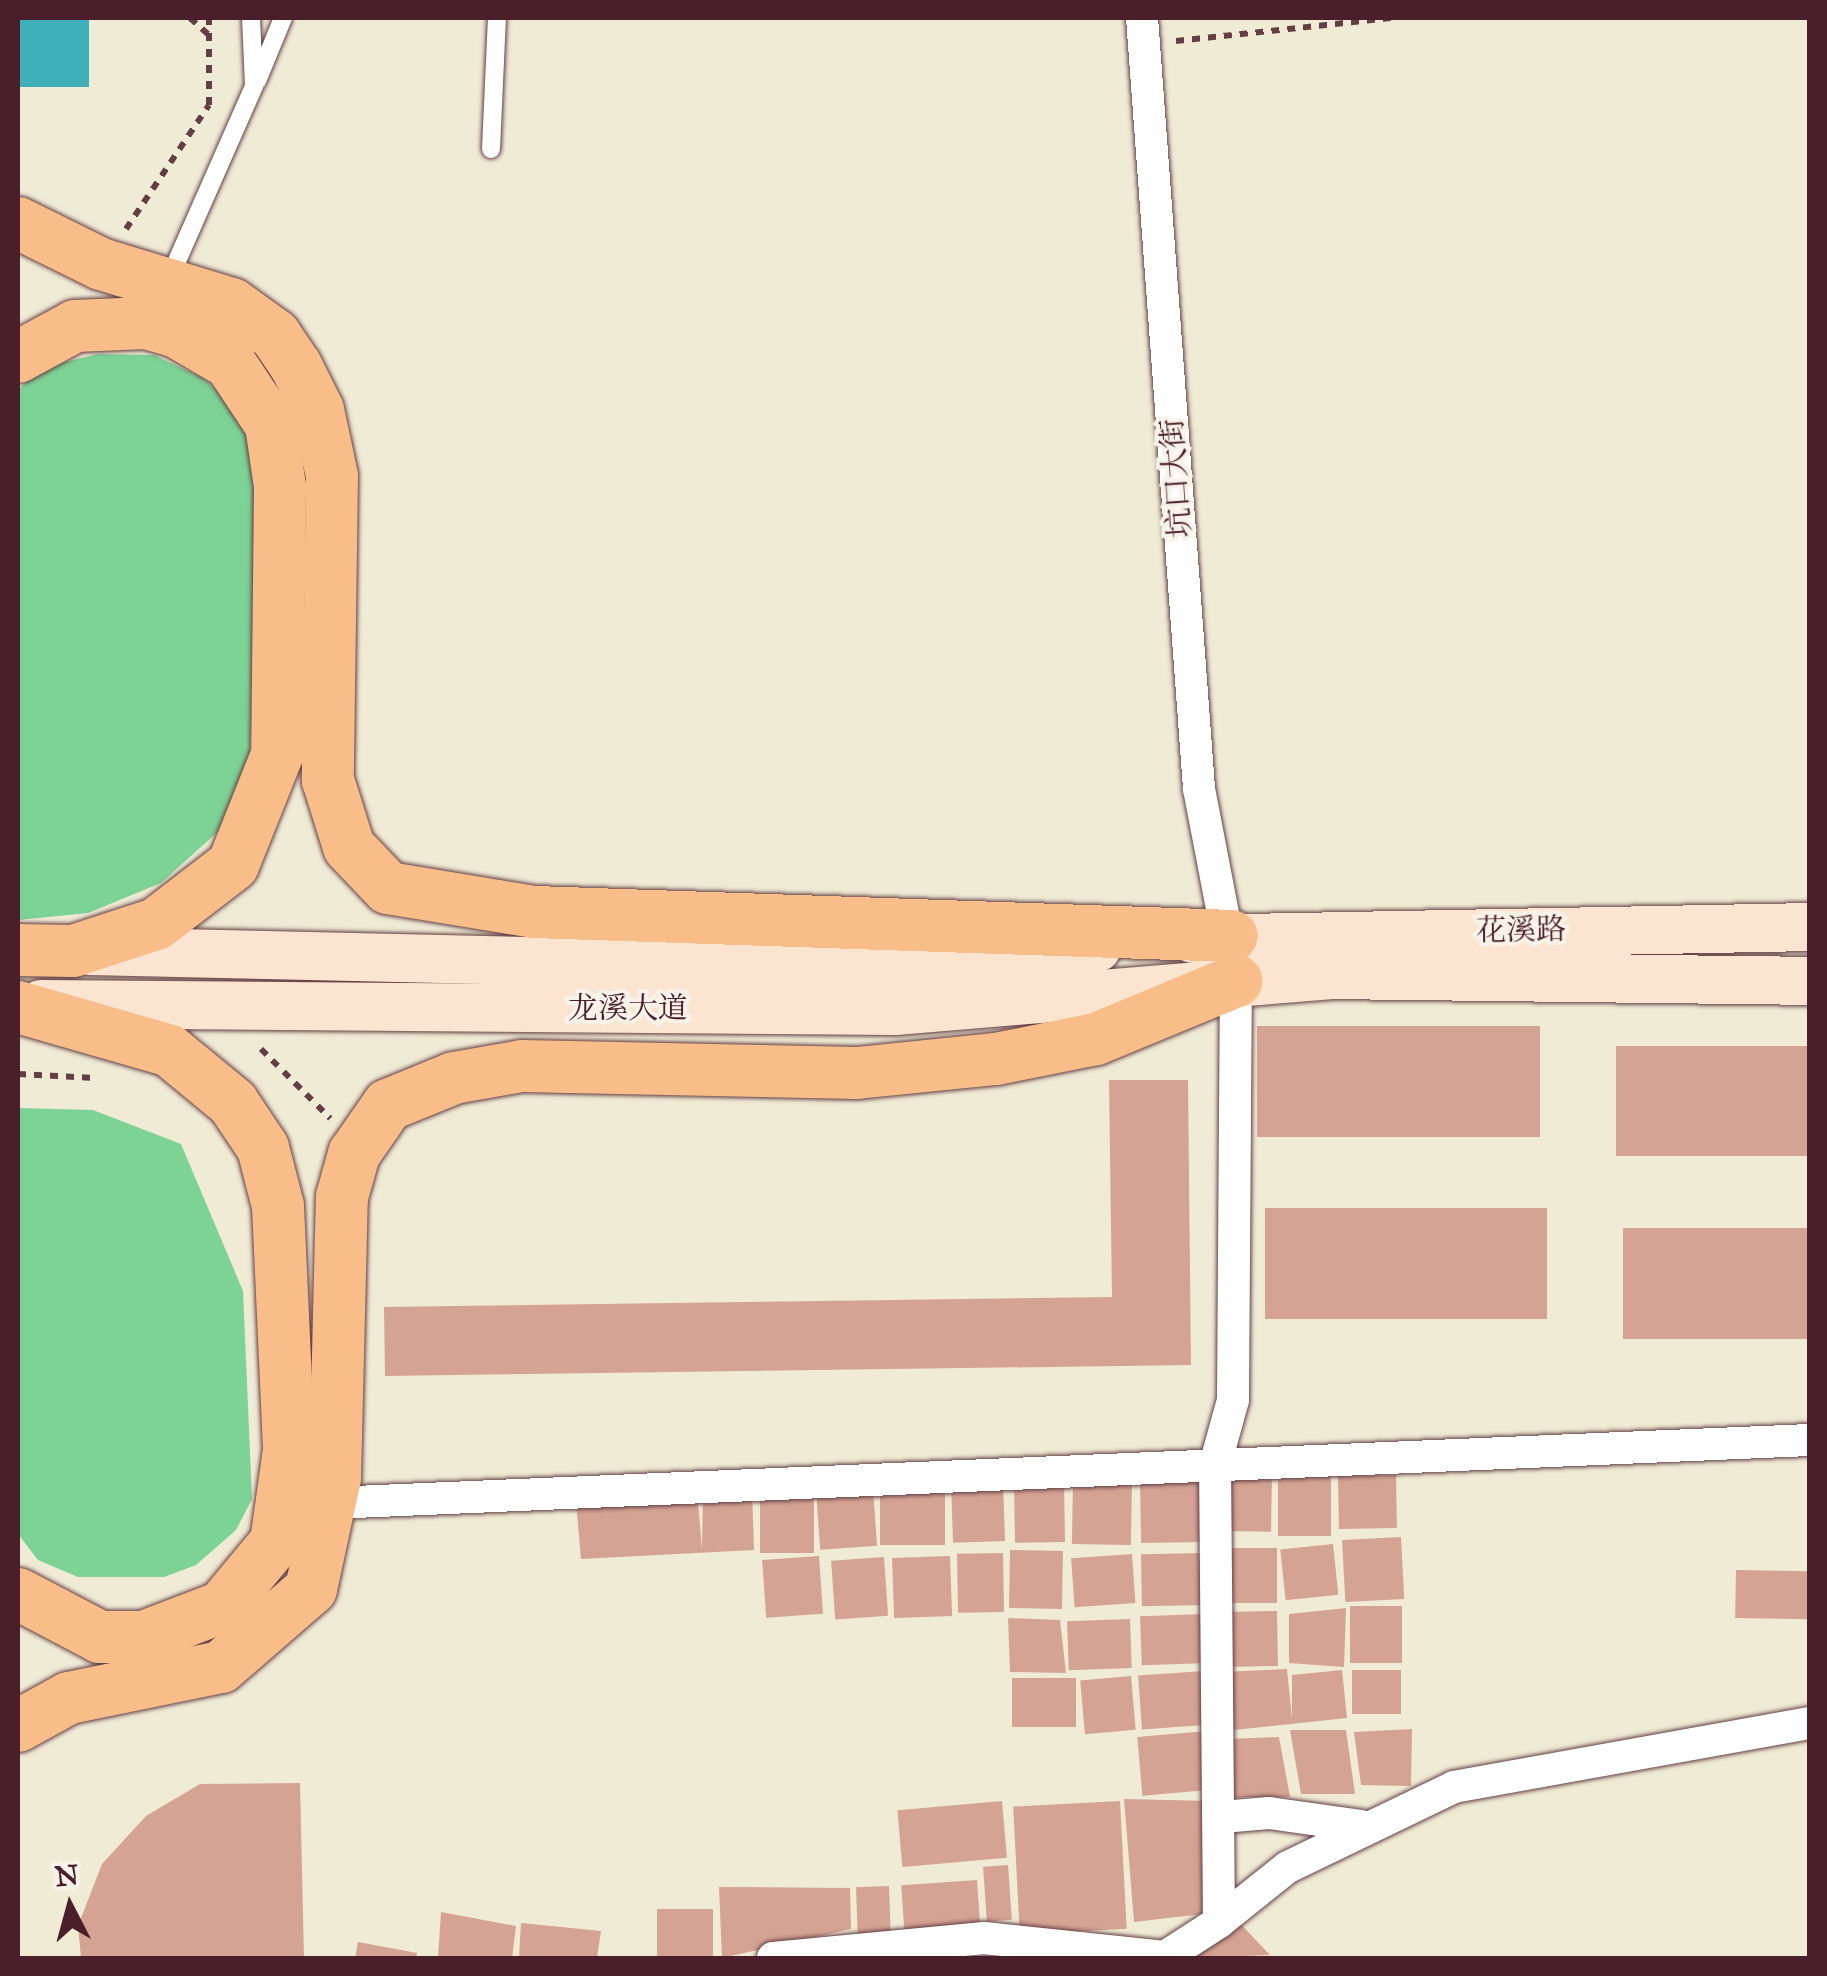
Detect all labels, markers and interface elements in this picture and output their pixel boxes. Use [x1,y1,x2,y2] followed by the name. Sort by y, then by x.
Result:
[1154,417,1198,539] street label: 坑口大街
[1476,911,1566,949] street label: 花溪路
[568,990,688,1026] street label: 龙溪大道
[20,1856,120,1956] north arrow
[53,1857,80,1894] text: N

